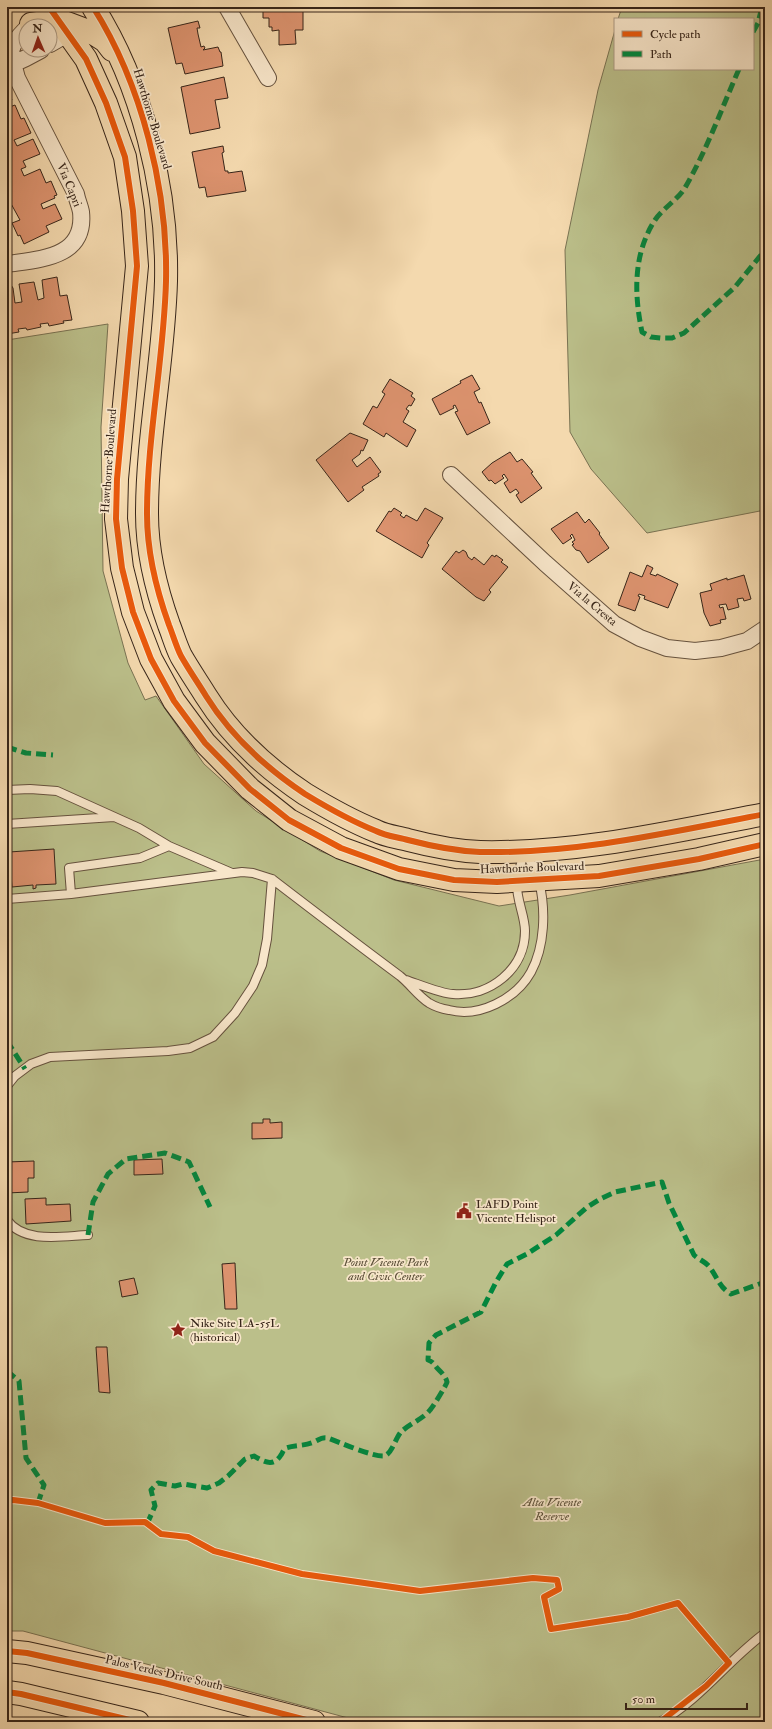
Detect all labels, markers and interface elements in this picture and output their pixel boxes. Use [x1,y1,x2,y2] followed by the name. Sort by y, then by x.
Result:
[18,18,58,58] north arrow
[614,18,754,70] legend
[32,22,44,35] text: N
[650,27,701,42] text: Cycle path
[650,47,673,62] text: Path
[130,67,174,171] street label: Hawthorne Boulevard
[53,161,85,209] street label: Via Capri
[98,408,120,514] street label: Hawthorne Boulevard
[564,579,621,630] street label: Via la Cresta
[480,859,585,877] street label: Hawthorne Boulevard
[476,1197,556,1226] place label: LAFD Point Vicente Helispot
[455,1202,473,1220] public building icon: LAFD Point Vicente Helispot
[342,1255,429,1284] park label: Point Vicente Park and Civic Center
[190,1316,279,1345] place label: Nike Site LA-55L (historical)
[169,1321,187,1339] place icon: Nike Site LA-55L (historical)
[521,1495,582,1524] park label: Alta Vicente Reserve
[104,1652,225,1694] street label: Palos Verdes Drive South
[626,1685,747,1711] scale bar
[632,1692,656,1707] text: 50 m

